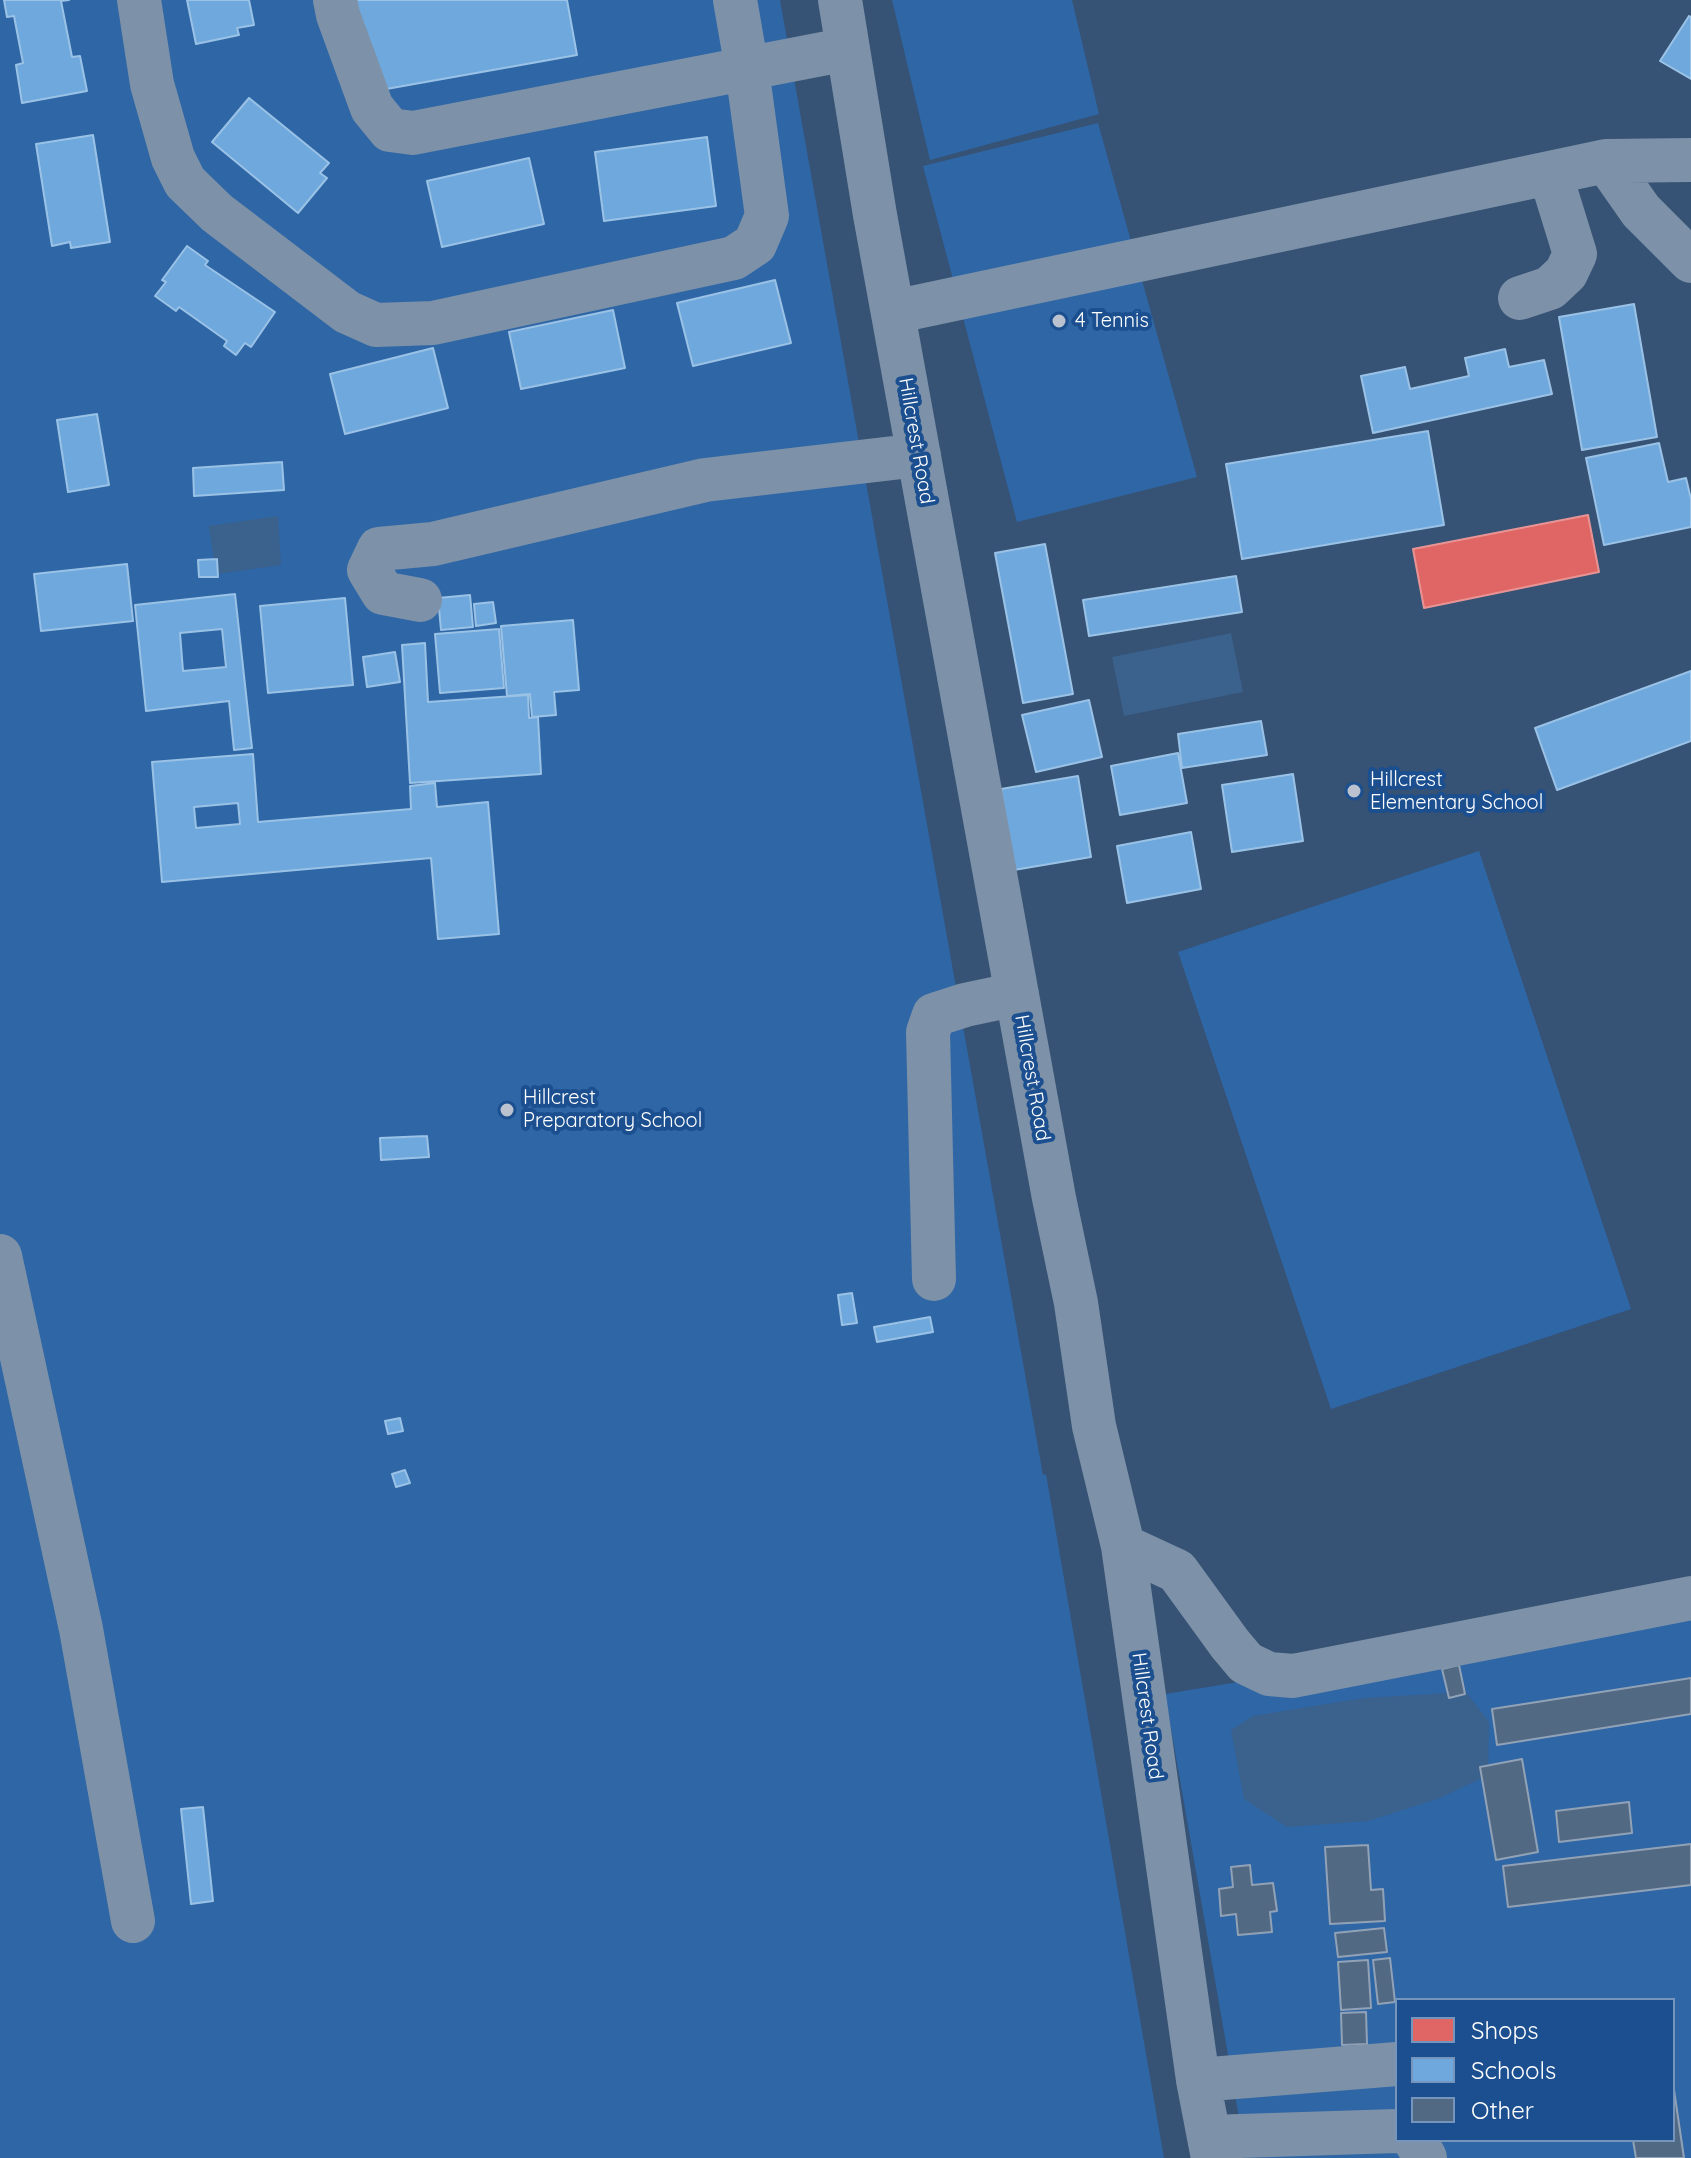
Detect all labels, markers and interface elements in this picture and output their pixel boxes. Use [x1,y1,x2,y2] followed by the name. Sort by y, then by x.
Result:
[1075,309,1149,333] place label: 4 Tennis
[1050,312,1068,330] marker: 4 Tennis
[893,376,939,506] street label: Hillcrest Road
[1370,768,1543,815] place label: Hillcrest Elementary School
[1345,782,1363,800] marker: Hillcrest Elementary School
[1009,1013,1055,1143] street label: Hillcrest Road
[523,1086,702,1133] place label: Hillcrest Preparatory School
[498,1101,516,1119] marker: Hillcrest Preparatory School
[1126,1651,1168,1781] street label: Hillcrest Road
[1395,1998,1675,2142] legend
[1471,2015,1538,2045] text: Shops
[1471,2055,1556,2085] text: Schools
[1471,2095,1534,2125] text: Other

